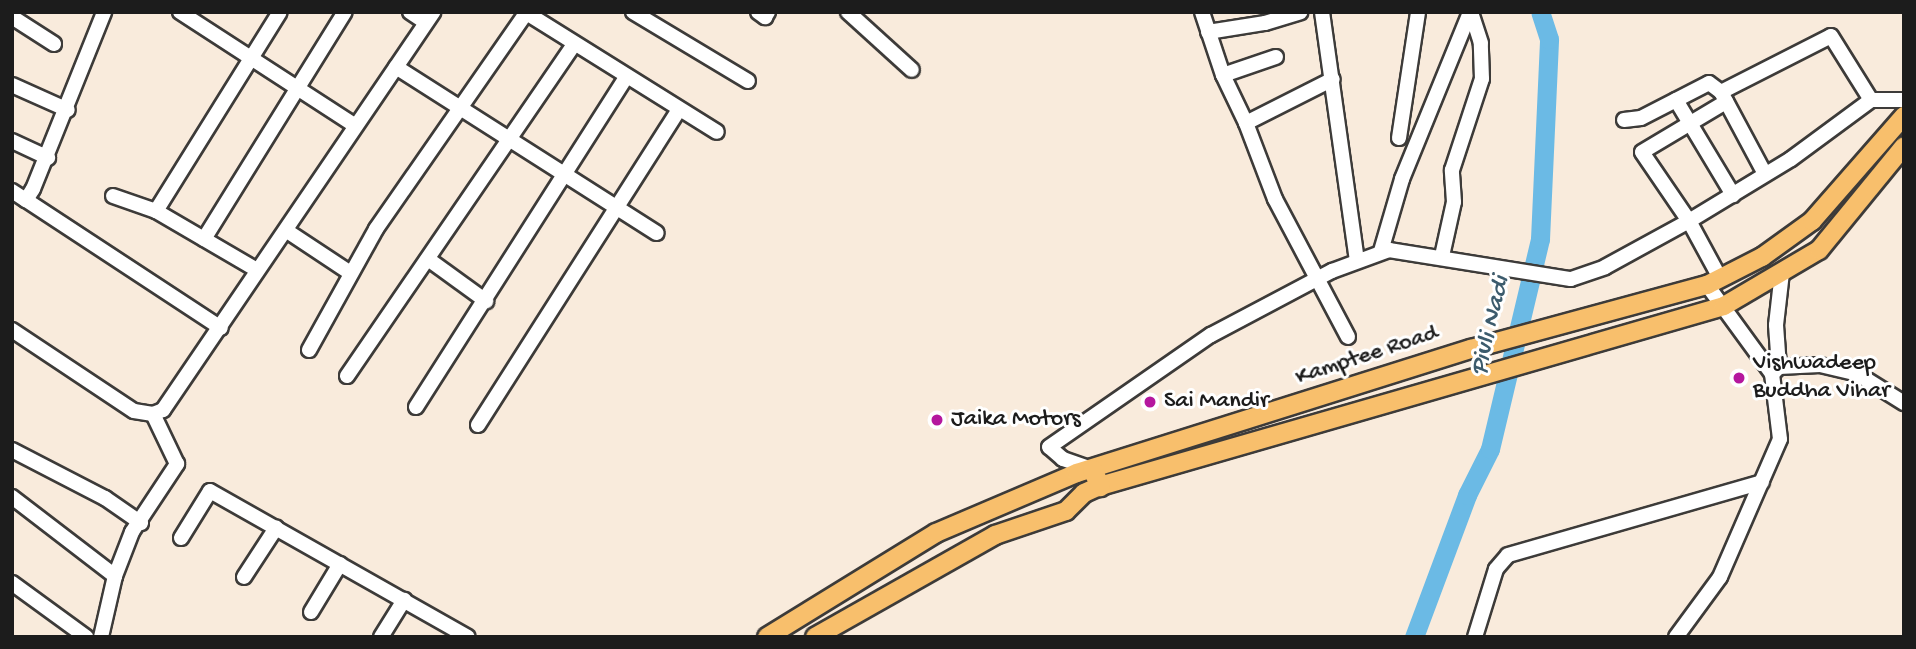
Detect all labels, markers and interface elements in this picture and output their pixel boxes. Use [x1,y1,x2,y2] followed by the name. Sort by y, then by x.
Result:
[1465,273,1519,379] water label: Pivli Nadi
[1292,319,1442,393] street label: Kamptee Road
[1753,350,1890,406] place label: Vishwadeep Buddha Vihar
[1731,370,1747,386] marker: Vishwadeep Buddha Vihar
[1164,388,1268,416] place label: Sai Mandir
[1142,394,1158,410] marker: Sai Mandir
[951,406,1081,434] place label: Jaika Motors
[929,412,945,428] marker: Jaika Motors

